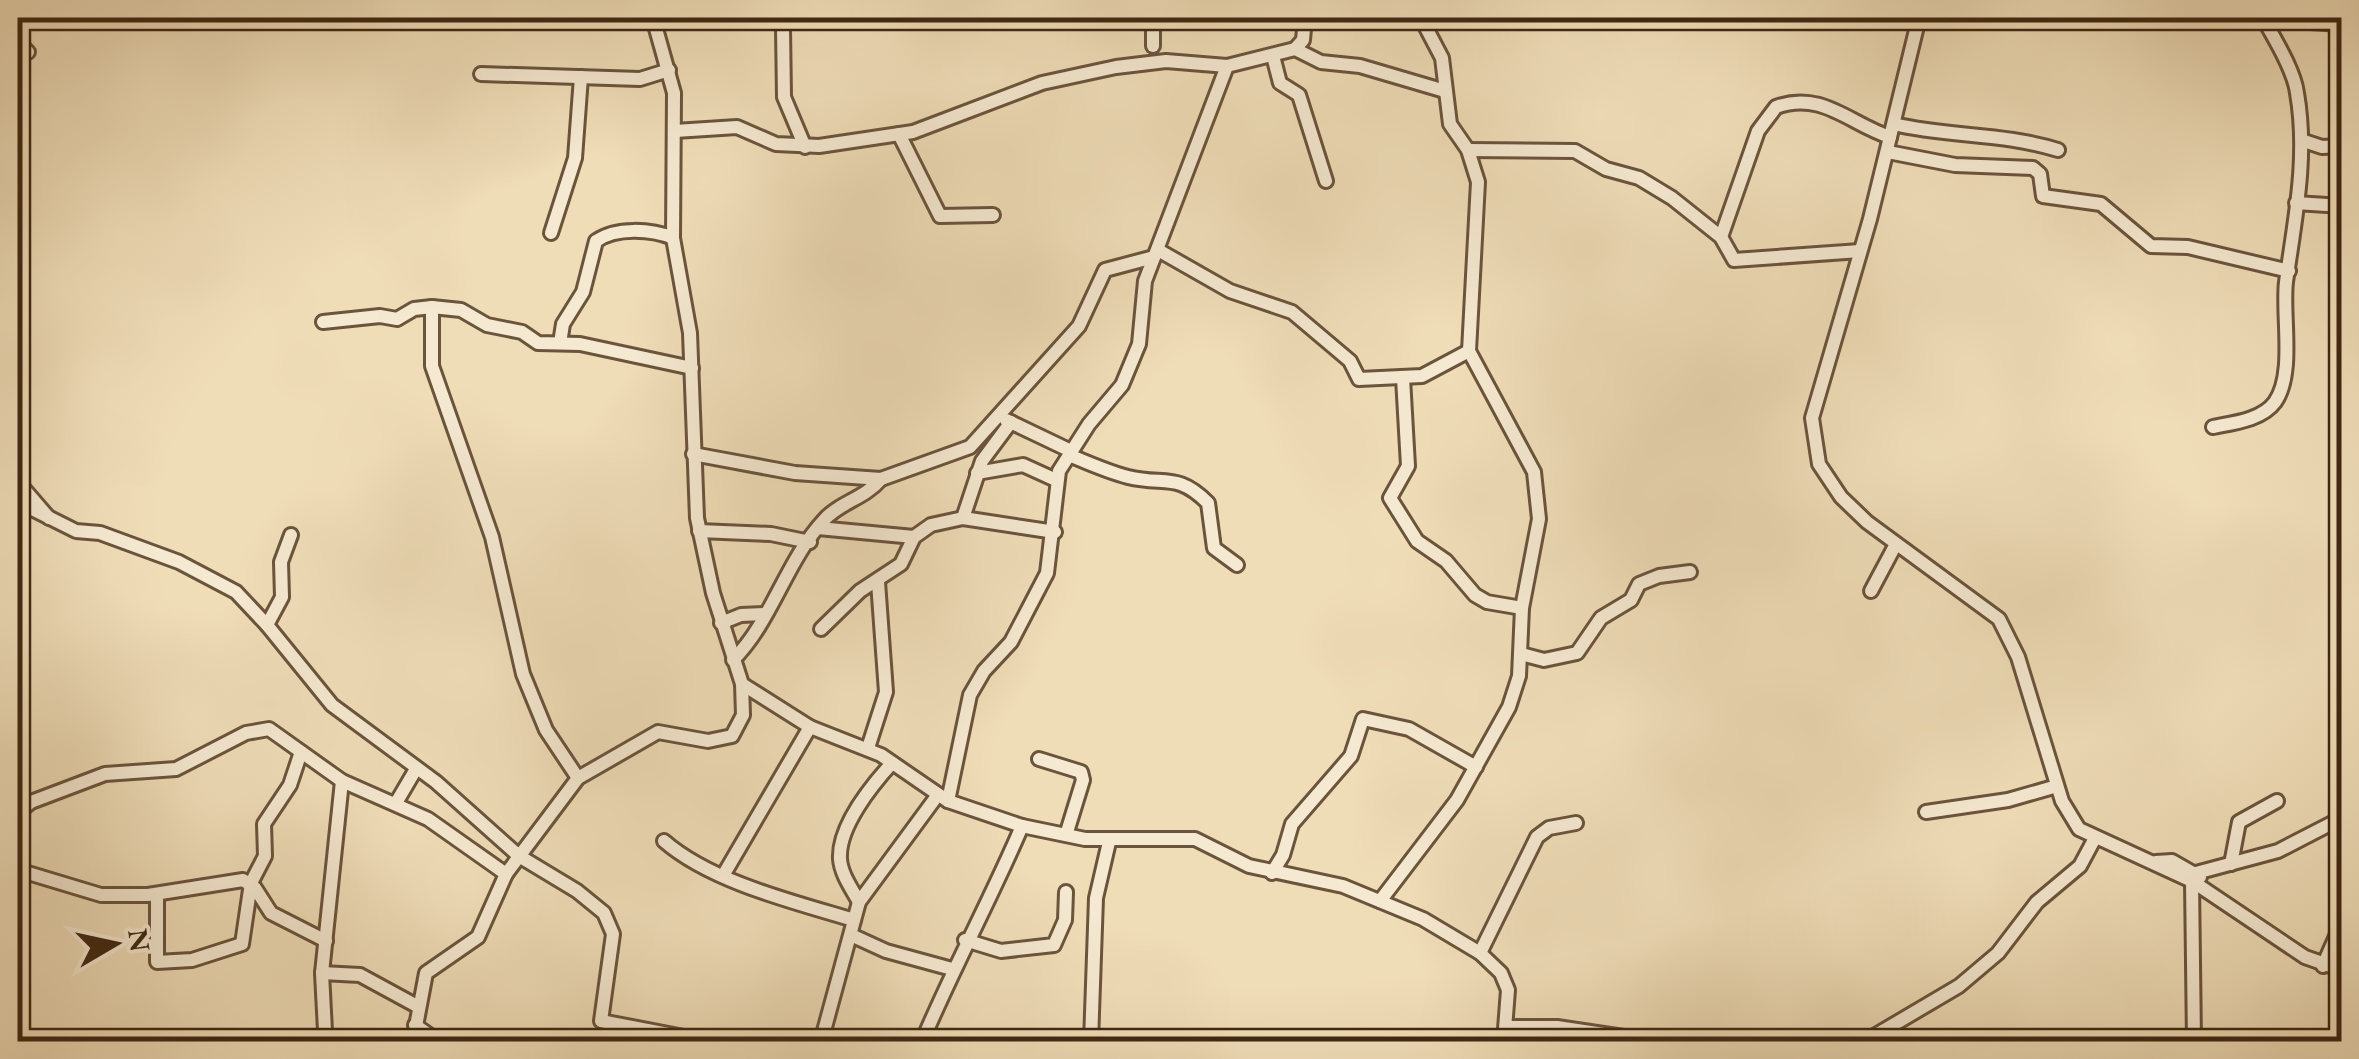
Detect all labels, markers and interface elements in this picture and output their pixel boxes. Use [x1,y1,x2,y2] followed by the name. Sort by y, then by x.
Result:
[65,894,165,994] north arrow
[120,926,159,954] text: N

